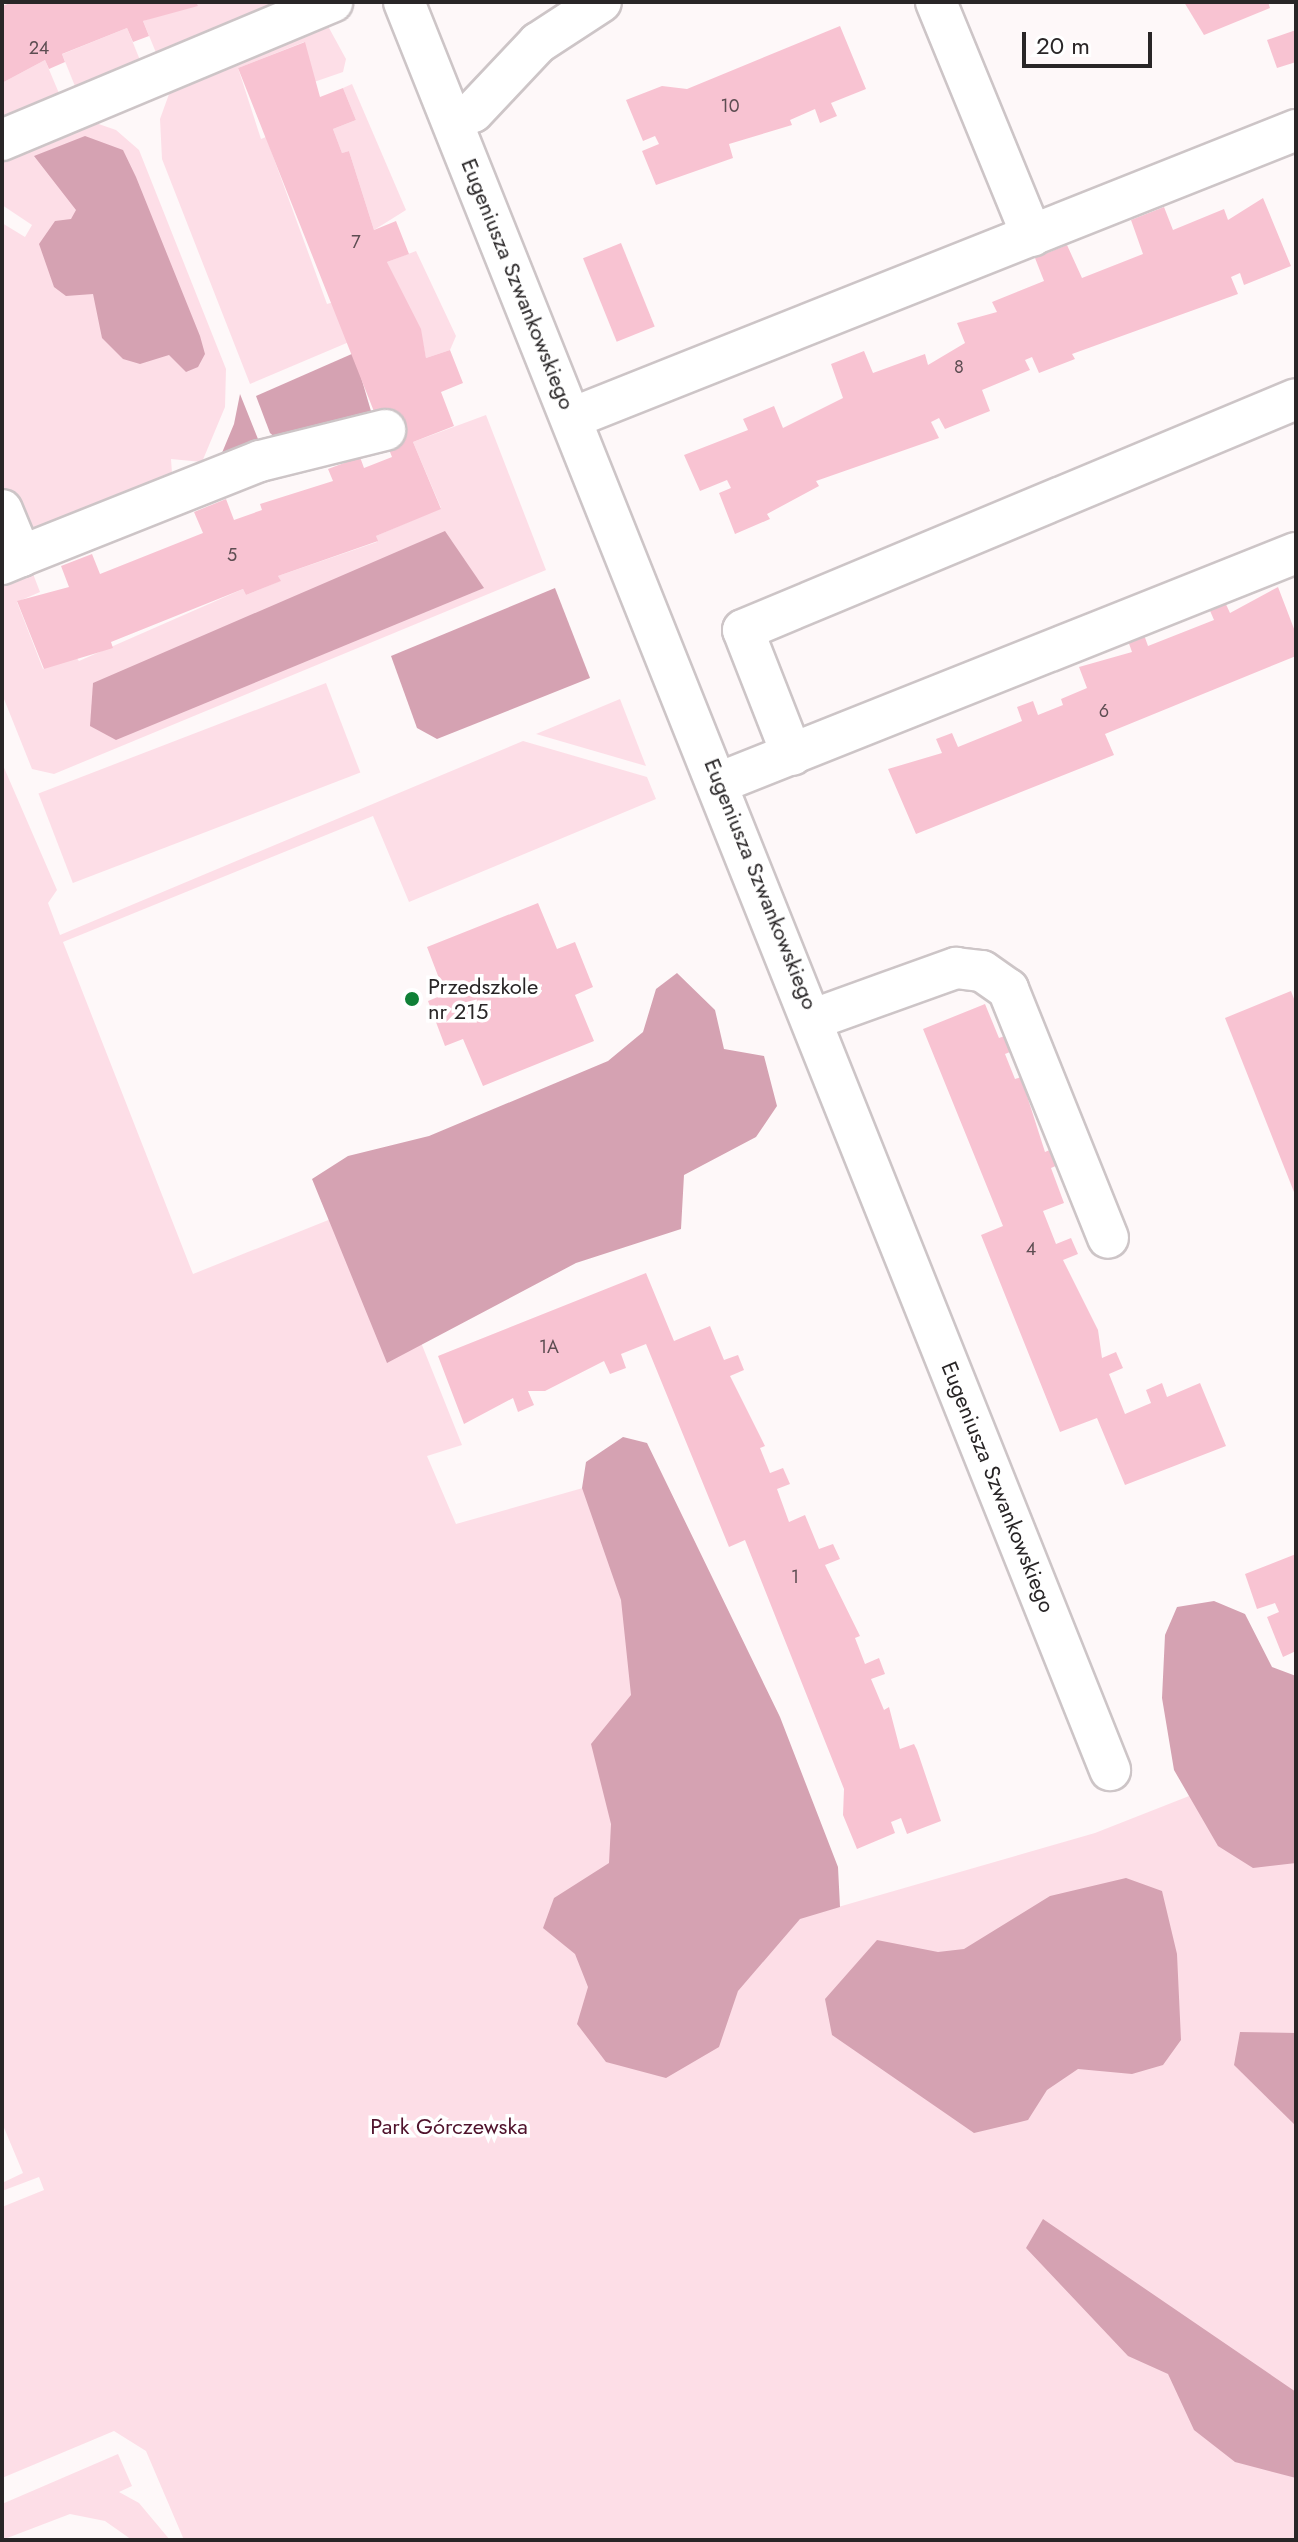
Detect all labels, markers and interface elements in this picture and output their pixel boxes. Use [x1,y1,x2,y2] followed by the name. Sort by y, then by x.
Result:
[1026,16,1156,66] scale bar
[1036,28,1090,63] text: 20 m
[29,37,49,59] house number: 24
[721,95,739,117] house number: 10
[456,155,580,413] street label: Eugeniusza Szwankowskiego
[351,231,361,253] house number: 7
[954,356,964,378] house number: 8
[227,544,237,566] house number: 5
[1099,700,1109,722] house number: 6
[699,755,823,1013] street label: Eugeniusza Szwankowskiego
[428,973,538,1024] place label: Przedszkole nr 215
[403,990,421,1008] marker: Przedszkole nr 215
[1026,1238,1036,1260] house number: 4
[539,1336,559,1358] house number: 1A
[936,1358,1060,1616] street label: Eugeniusza Szwankowskiego
[791,1566,799,1588] house number: 1
[370,2114,528,2140] park label: Park Górczewska

